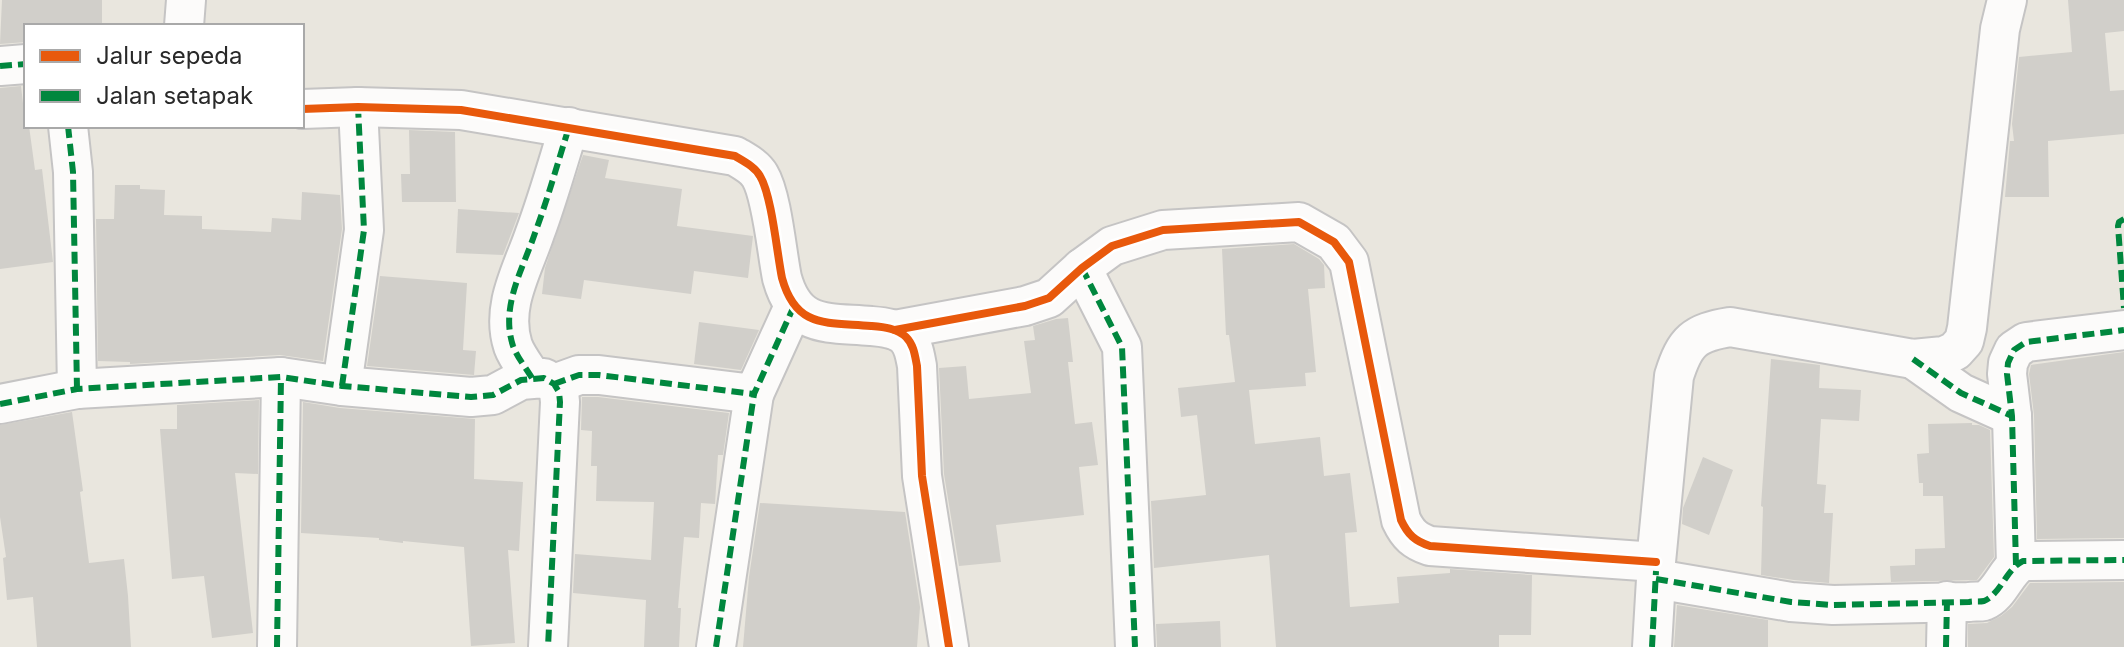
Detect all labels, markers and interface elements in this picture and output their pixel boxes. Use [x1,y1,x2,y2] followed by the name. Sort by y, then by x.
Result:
[24,24,304,128] legend
[96,41,242,70] text: Jalur sepeda
[96,81,253,110] text: Jalan setapak

